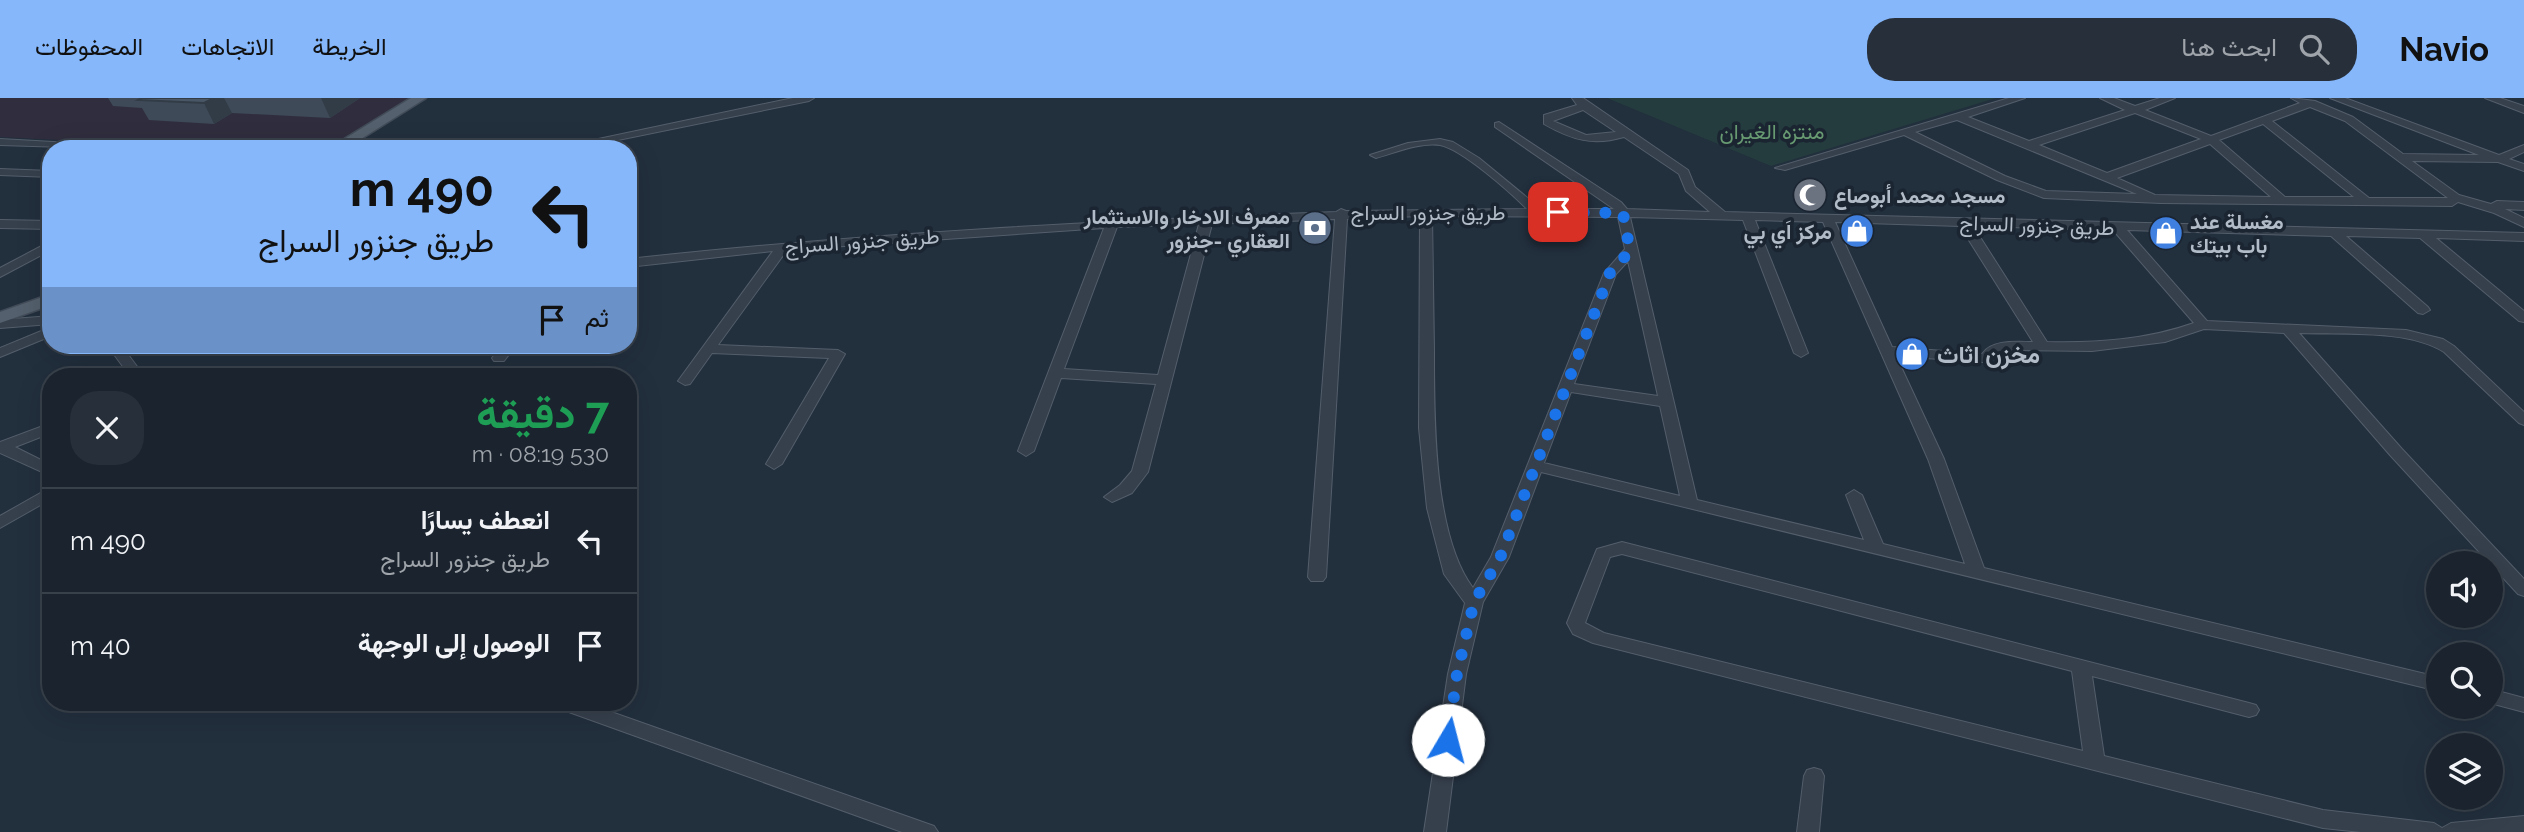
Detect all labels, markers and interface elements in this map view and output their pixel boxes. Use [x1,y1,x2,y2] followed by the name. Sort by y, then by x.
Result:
[1867,18,2357,81] search box
[2295,30,2333,68] icon: search
[2399,30,2489,69] text: Navio
[35,32,143,61] text: المحفوظات
[181,32,274,61] text: الاتجاهات
[312,32,387,61] text: الخريطة
[2181,32,2277,62] text: ابحث هنا
[1720,119,1824,145] park label: منتزه الغيران
[350,160,494,217] text: 490 m
[518,168,609,259] icon: left
[1791,176,1829,214] mosque icon: مسجد محمد أبوصاع
[1528,182,1588,242] pin
[1834,183,2005,210] place label: مسجد محمد أبوصاع
[1539,193,1577,231] icon: arrive
[1351,200,1505,227] street label: طريق جنزور السراج
[1083,204,1290,258] place label: مصرف الادخار والاستثمار العقاري -جنزور
[1296,209,1334,247] bank icon: مصرف الادخار والاستثمار العقاري -جنزور
[2190,209,2284,258] place label: مغسلة عند باب بيتك
[1959,210,2115,242] street label: طريق جنزور السراج
[1838,212,1876,250] shop icon: مركز اَي بي
[2147,214,2185,252] shop icon: مغسلة عند باب بيتك
[1744,219,1832,249] place label: مركز اَي بي
[258,222,494,259] text: طريق جنزور السراج
[784,223,940,261] street label: طريق جنزور السراج
[533,301,571,339] icon: arrive
[585,303,609,333] text: ثم
[1893,335,1931,373] shop icon: مخزن اثاث
[1937,340,2040,370] place label: مخزن اثاث
[476,389,609,438] text: 7 دقيقة
[70,391,144,465] button: close
[472,440,609,467] text: 530 m · 08:19
[421,505,550,535] text: انعطف يسارًا
[571,522,609,560] icon: left
[70,526,146,556] text: 490 m
[380,545,550,572] text: طريق جنزور السراج
[2426,551,2503,810] map controls
[2426,551,2503,628] button: sound
[571,627,609,665] icon: arrive
[358,628,550,658] text: الوصول إلى الوجهة
[70,631,131,661] text: 40 m
[2426,642,2503,719] button: search
[1411,703,1485,777] position arrow
[2426,733,2503,810] button: layers

